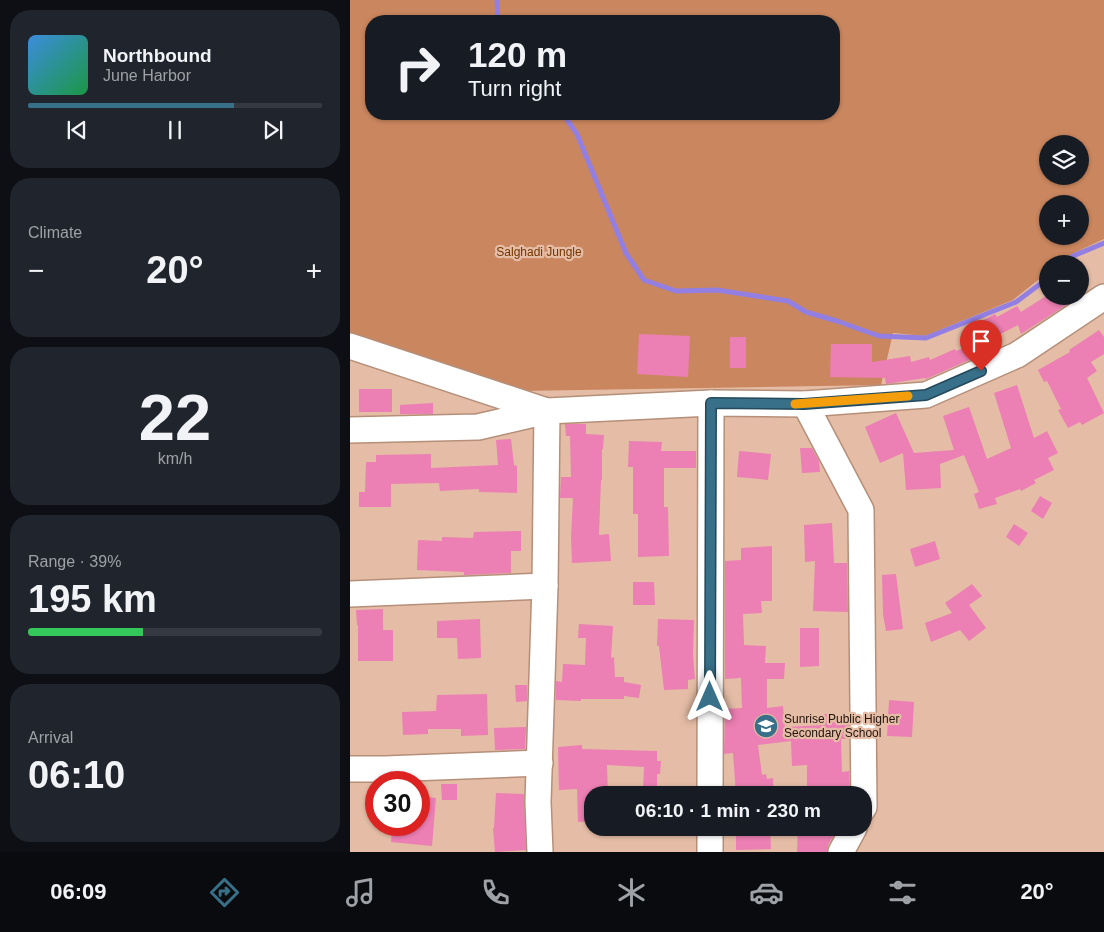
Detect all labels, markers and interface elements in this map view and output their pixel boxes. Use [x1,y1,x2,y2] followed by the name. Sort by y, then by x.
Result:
[385,35,450,100] icon: right
[468,35,567,74] text: 120 m
[103,45,212,66] text: Northbound
[103,67,191,84] text: June Harbor
[468,76,561,101] text: Turn right
[63,116,91,144] icon: previous
[161,116,189,144] icon: pause
[259,116,287,144] icon: next
[1039,135,1089,305] map controls
[1039,135,1089,185] button: layers
[1039,195,1089,245] button: +
[28,224,82,241] text: Climate
[496,245,582,259] park label: Salghadi Jungle
[146,249,204,291] text: 20°
[28,255,44,286] text: −
[306,255,322,286] text: +
[1039,255,1089,305] button: −
[960,320,1002,371] pin
[967,327,995,355] icon: arrive
[139,381,211,454] text: 22
[158,450,192,467] text: km/h
[28,553,121,570] text: Range · 39%
[28,578,157,620] text: 195 km
[683,670,735,722] position arrow
[784,712,899,740] place label: Sunrise Public Higher Secondary School
[753,713,779,739] school or university icon: Sunrise Public Higher Secondary School
[28,729,73,746] text: Arrival
[28,754,125,796] text: 06:10
[365,771,430,836] speed limit sign: 30
[635,800,821,821] text: 06:10 · 1 min · 230 m
[207,875,242,910] icon: directions
[343,875,378,910] icon: music
[478,875,513,910] icon: phone
[614,875,649,910] icon: climate
[749,875,784,910] icon: car
[885,875,920,910] icon: filters
[50,879,107,904] text: 06:09
[1020,879,1054,904] text: 20°

